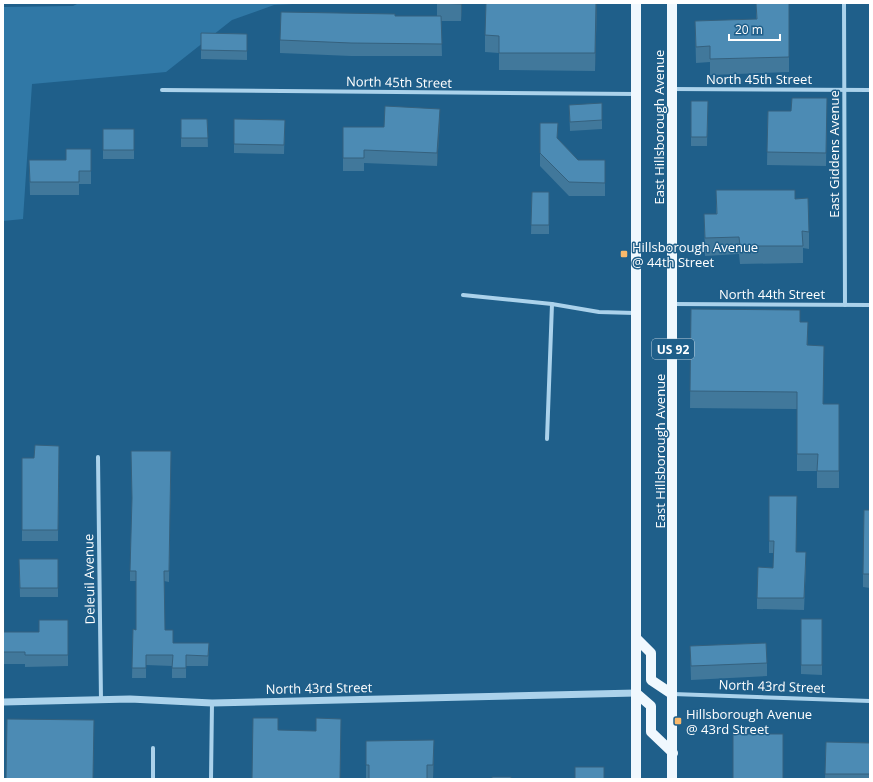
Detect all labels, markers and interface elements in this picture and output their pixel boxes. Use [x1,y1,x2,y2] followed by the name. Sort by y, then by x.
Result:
[729,16,780,42] scale bar
[735,21,763,38] text: 20 m
[650,50,668,204] street label: East Hillsborough Avenue
[706,70,812,88] street label: North 45th Street
[346,72,453,92] street label: North 45th Street
[825,90,843,218] street label: East Giddens Avenue
[632,238,758,271] place label: Hillsborough Avenue @ 44th Street
[619,249,629,259] marker: Hillsborough Avenue @ 44th Street
[719,285,825,303] street label: North 44th Street
[652,339,694,359] road number: US 92
[651,374,669,528] street label: East Hillsborough Avenue
[79,534,99,624] street label: Deleuil Avenue
[718,675,826,697] street label: North 43rd Street
[265,678,373,698] street label: North 43rd Street
[686,705,812,738] place label: Hillsborough Avenue @ 43rd Street
[673,716,683,726] marker: Hillsborough Avenue @ 43rd Street

